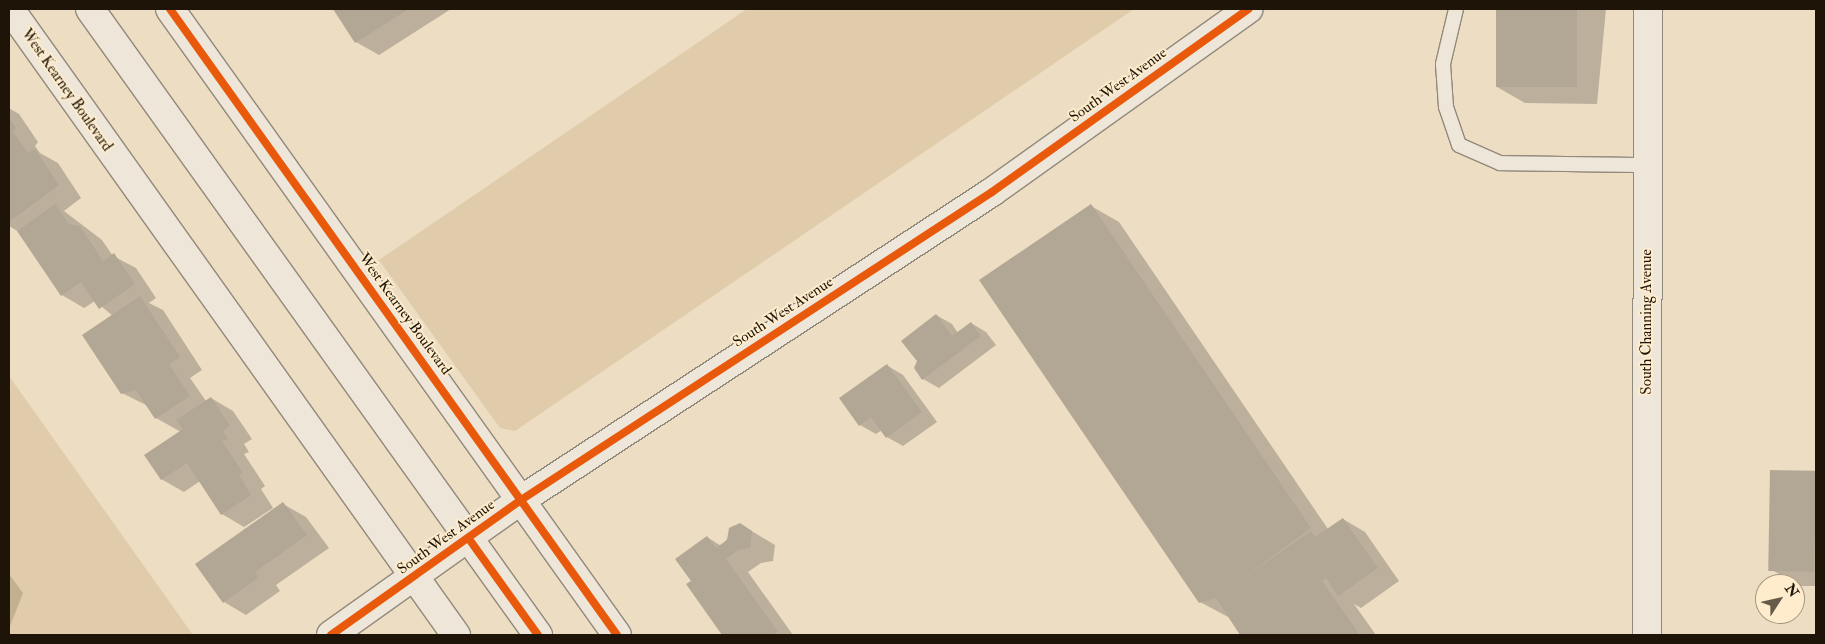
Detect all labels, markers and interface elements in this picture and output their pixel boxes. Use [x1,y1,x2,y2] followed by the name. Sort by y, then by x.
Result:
[18,25,116,155] street label: West Kearney Boulevard
[1066,44,1170,126] street label: South West Avenue
[1638,249,1656,395] street label: South Channing Avenue
[355,250,455,378] street label: West Kearney Boulevard
[729,273,837,351] street label: South West Avenue
[394,496,498,578] street label: South West Avenue
[1755,574,1805,624] north arrow
[1781,581,1802,601] text: N

